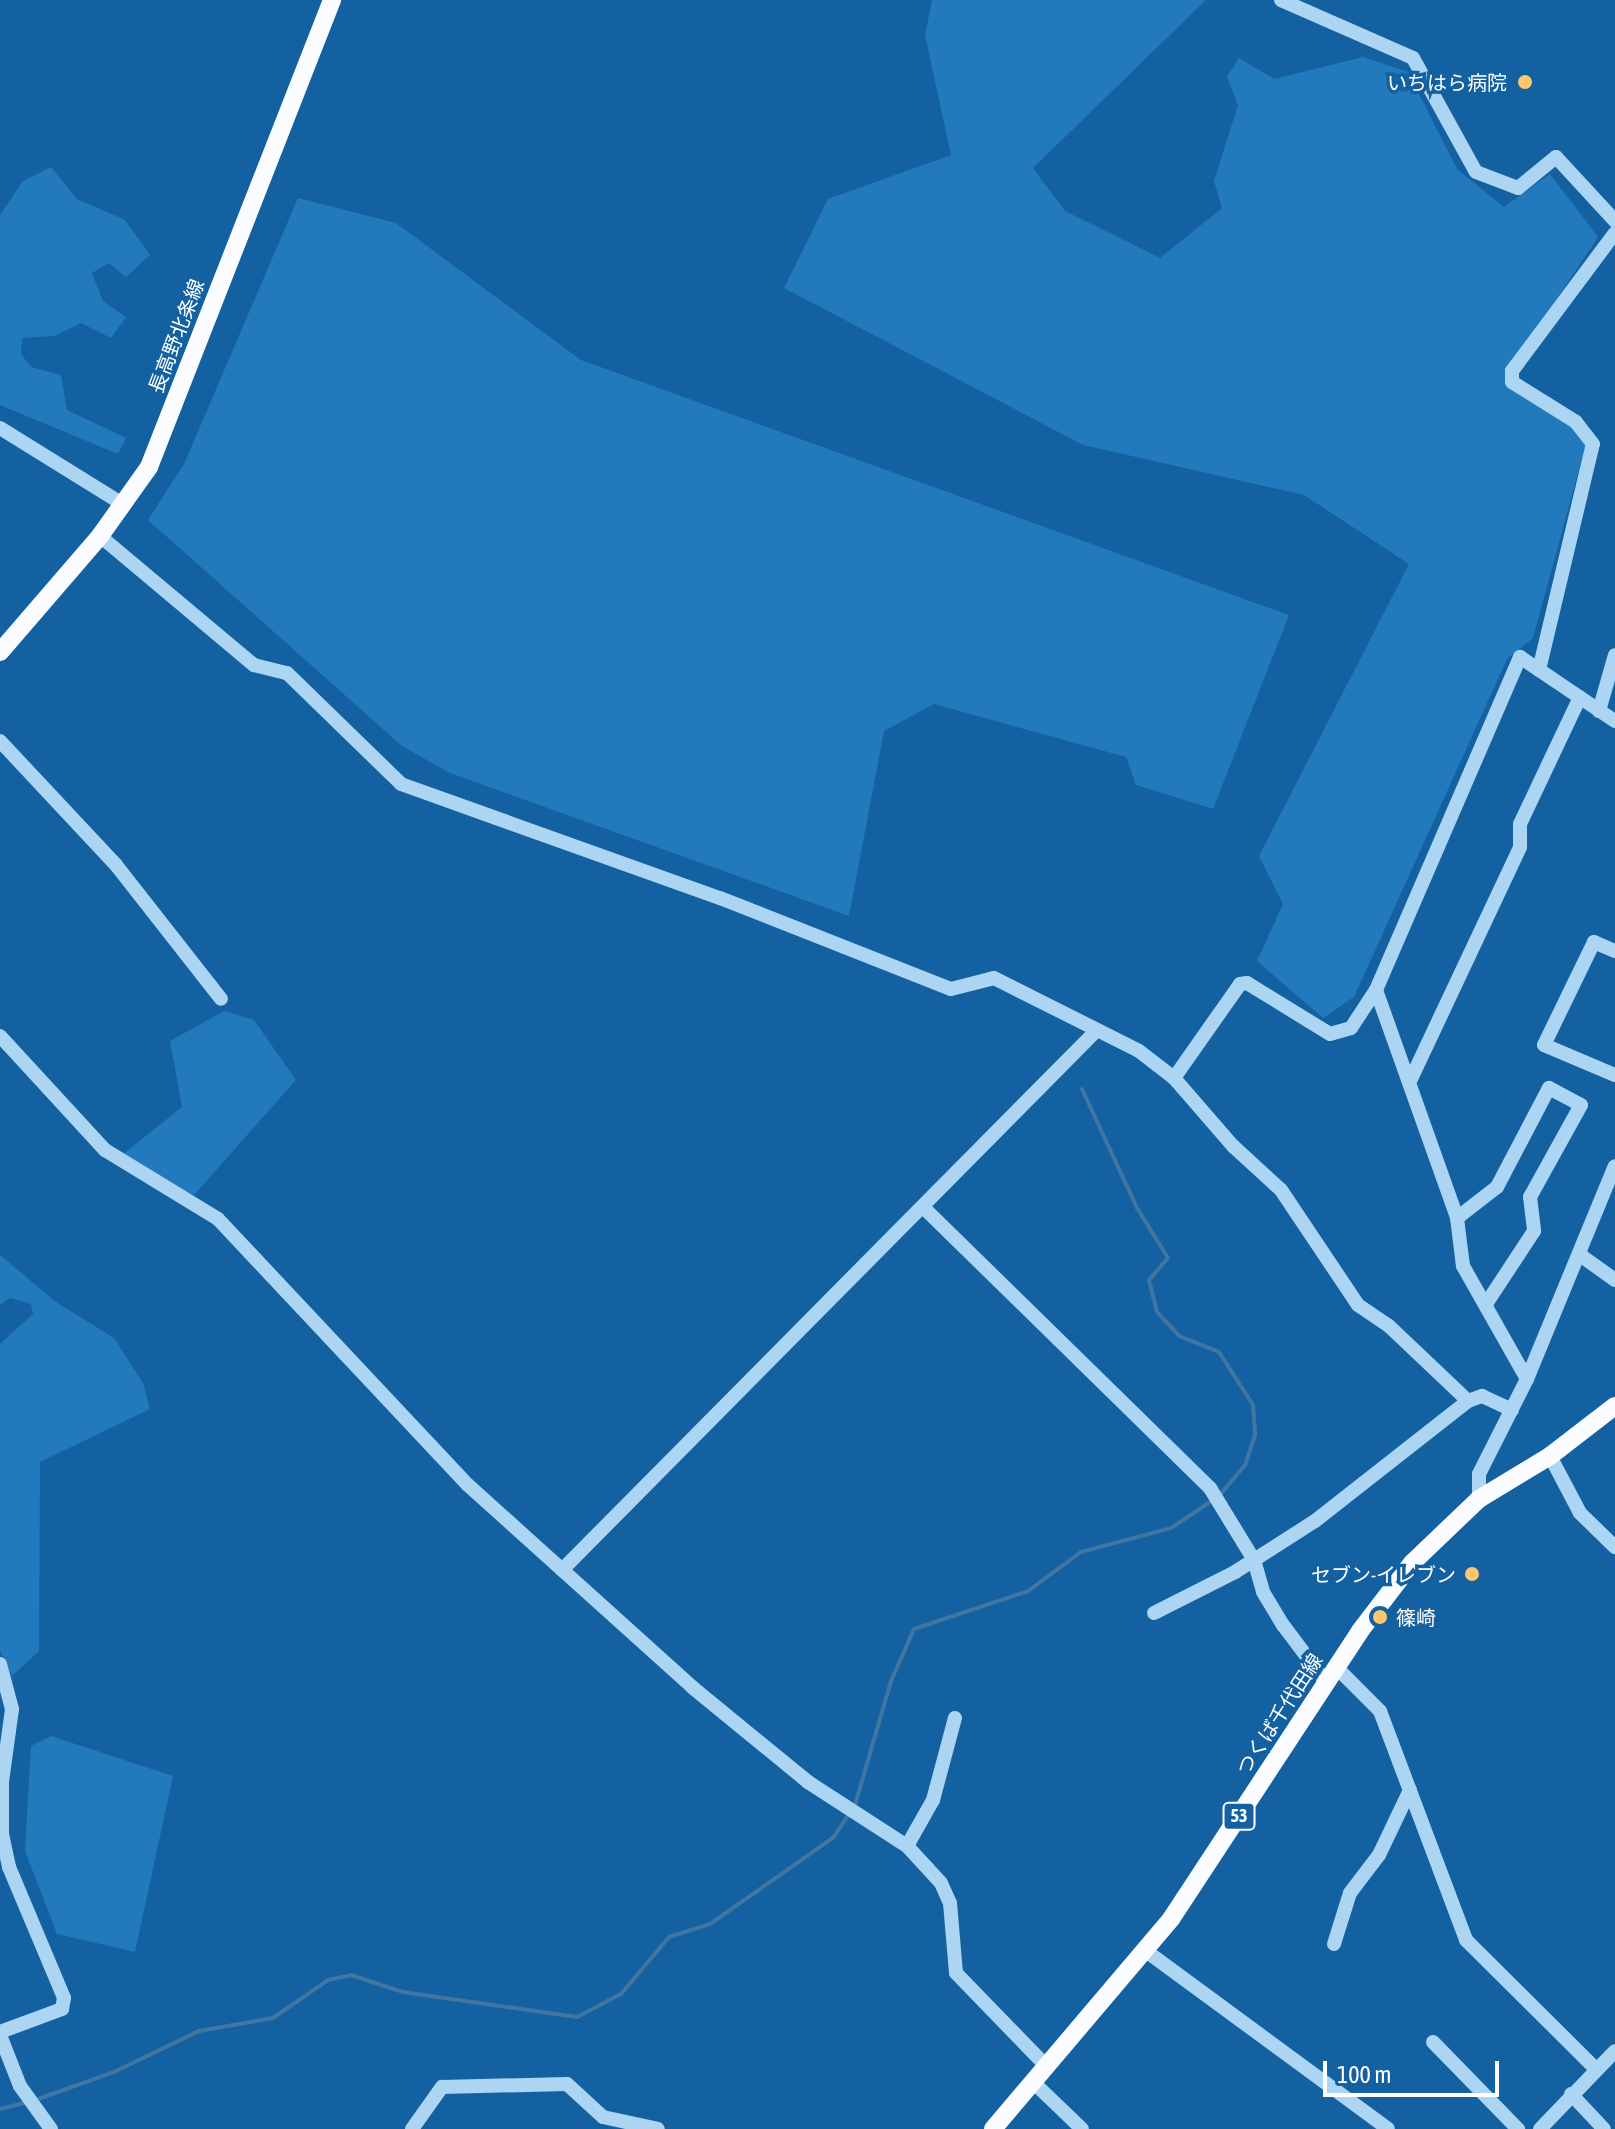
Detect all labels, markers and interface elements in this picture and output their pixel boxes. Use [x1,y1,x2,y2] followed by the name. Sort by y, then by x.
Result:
[1387,70,1507,94] place label: いちはら病院
[1514,71,1536,93] marker: いちはら病院
[143,276,209,396] street label: 長高野北条線
[1311,1562,1456,1586] place label: セブン-イレブン
[1463,1565,1481,1583] marker: セブン-イレブン
[1396,1605,1436,1629] place label: 篠崎
[1371,1608,1389,1626] marker: 篠崎
[1231,1649,1327,1779] street label: つくば千代田線
[1221,1802,1257,1830] road number: 53
[1327,2045,1503,2095] scale bar
[1337,2061,1391,2088] text: 100 m

